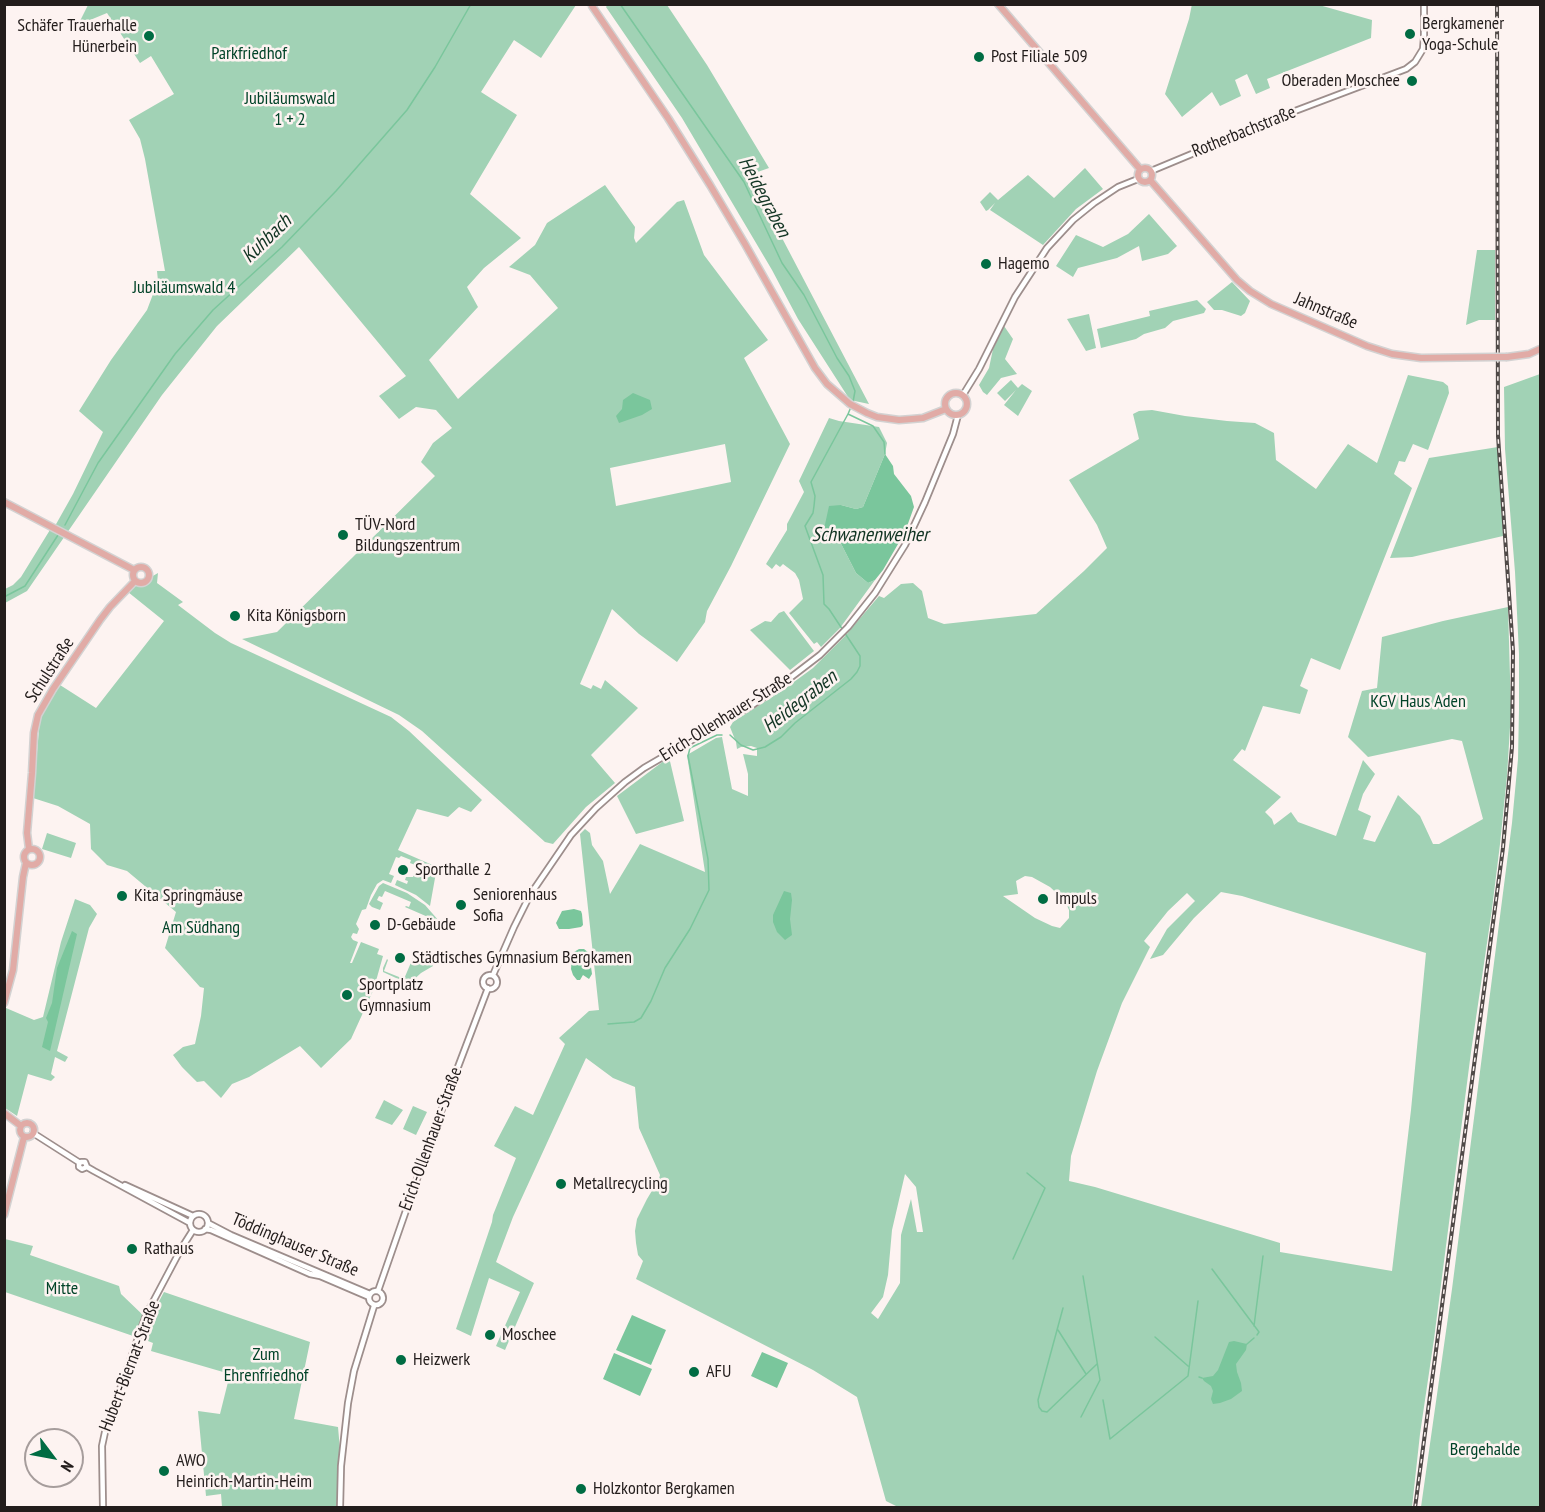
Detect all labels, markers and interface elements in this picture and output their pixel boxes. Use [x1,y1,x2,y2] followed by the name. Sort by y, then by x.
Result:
[1422,13,1504,56] place label: Bergkamener Yoga-Schule
[17,15,137,57] place label: Schäfer Trauerhalle Hünerbein
[1403,27,1417,41] marker: Bergkamener Yoga-Schule
[142,29,156,43] marker: Schäfer Trauerhalle Hünerbein
[211,43,287,65] park label: Parkfriedhof
[991,46,1088,68] place label: Post Filiale 509
[972,50,986,64] marker: Post Filiale 509
[1281,70,1400,92] place label: Oberaden Moschee
[1405,74,1419,88] marker: Oberaden Moschee
[245,88,335,130] park label: Jubiläumswald 1 + 2
[1189,101,1299,163] street label: Rotherbachstraße
[733,153,795,241] water label: Heidegraben
[237,210,297,268] water label: Kuhbach
[998,253,1050,275] place label: Hagemo
[979,257,993,271] marker: Hagemo
[133,277,235,299] park label: Jubiläumswald 4
[1291,288,1361,334] street label: Jahnstraße
[355,514,460,556] place label: TÜV-Nord Bildungszentrum
[812,523,928,547] water label: Schwanenweiher
[336,528,350,542] marker: TÜV-Nord Bildungszentrum
[247,605,346,627] place label: Kita Königsborn
[228,609,242,623] marker: Kita Königsborn
[21,633,79,707] street label: Schulstraße
[758,665,842,739] water label: Heidegraben
[656,668,796,766] street label: Erich-Ollenhauer-Straße
[1370,691,1466,713] park label: KGV Haus Aden
[415,859,491,881] place label: Sporthalle 2
[396,863,410,877] marker: Sporthalle 2
[473,884,557,926] place label: Seniorenhaus Sofia
[134,885,243,907] place label: Kita Springmäuse
[1055,888,1097,910] place label: Impuls
[115,889,129,903] marker: Kita Springmäuse
[1036,892,1050,906] marker: Impuls
[454,898,468,912] marker: Seniorenhaus Sofia
[387,914,456,936] place label: D-Gebäude
[162,917,240,939] park label: Am Südhang
[368,918,382,932] marker: D-Gebäude
[412,947,632,969] place label: Städtisches Gymnasium Bergkamen
[393,951,407,965] marker: Städtisches Gymnasium Bergkamen
[359,974,431,1016] place label: Sportplatz Gymnasium
[340,988,354,1002] marker: Sportplatz Gymnasium
[395,1064,467,1214] street label: Erich-Ollenhauer-Straße
[573,1173,668,1195] place label: Metallrecycling
[554,1177,568,1191] marker: Metallrecycling
[228,1209,362,1281] street label: Töddinghauser Straße
[144,1238,194,1260] place label: Rathaus
[125,1242,139,1256] marker: Rathaus
[46,1278,78,1300] park label: Mitte
[95,1297,165,1435] street label: Hubert-Biernat-Straße
[502,1324,556,1346] place label: Moschee
[483,1328,497,1342] marker: Moschee
[224,1344,308,1386] park label: Zum Ehrenfriedhof
[413,1349,470,1371] place label: Heizwerk
[394,1353,408,1367] marker: Heizwerk
[706,1361,731,1383] place label: AFU
[687,1365,701,1379] marker: AFU
[24,1428,84,1488] north arrow
[1450,1439,1520,1461] park label: Bergehalde
[176,1450,312,1492] place label: AWO Heinrich-Martin-Heim
[57,1458,78,1475] text: N
[157,1464,171,1478] marker: AWO Heinrich-Martin-Heim
[593,1478,735,1500] place label: Holzkontor Bergkamen
[574,1482,588,1496] marker: Holzkontor Bergkamen

